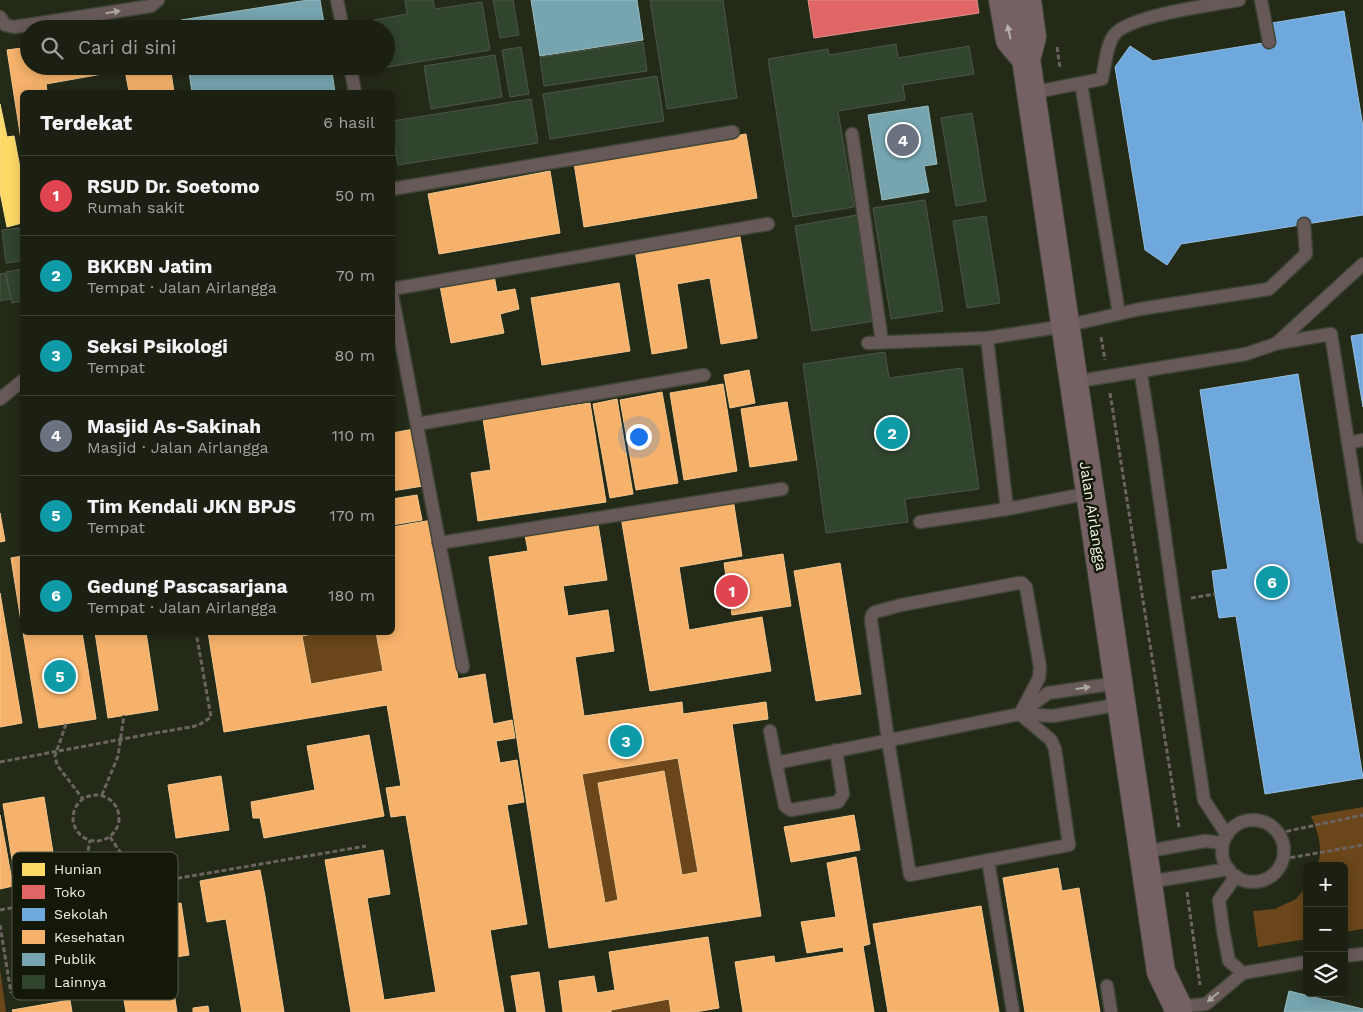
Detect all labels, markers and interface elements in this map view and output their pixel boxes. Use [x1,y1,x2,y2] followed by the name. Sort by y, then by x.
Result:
[105,7,121,15] one-way arrow
[20,20,395,75] search box
[1005,25,1013,40] one-way arrow
[38,34,66,62] icon: search
[78,36,176,59] text: Cari di sini
[40,110,132,135] text: Terdekat
[323,113,375,132] text: 6 hasil
[887,121,919,159] pin: 4
[87,175,260,198] text: RSUD Dr. Soetomo
[53,186,59,205] text: 1
[335,186,375,205] text: 50 m
[87,198,185,217] text: Rumah sakit
[87,255,212,278] text: BKKBN Jatim
[51,266,61,285] text: 2
[336,266,375,285] text: 70 m
[87,278,277,297] text: Tempat · Jalan Airlangga
[87,335,228,358] text: Seksi Psikologi
[51,346,61,365] text: 3
[334,346,375,365] text: 80 m
[87,358,145,377] text: Tempat
[876,414,908,452] pin: 2
[87,415,261,438] text: Masjid As-Sakinah
[626,424,652,450] your location
[51,426,61,445] text: 4
[332,426,375,445] text: 110 m
[87,438,269,457] text: Masjid · Jalan Airlangga
[1075,460,1111,572] street label: Jalan Airlangga
[87,495,296,518] text: Tim Kendali JKN BPJS
[51,506,61,525] text: 5
[329,506,375,525] text: 170 m
[87,518,145,537] text: Tempat
[1256,563,1288,601] pin: 6
[716,572,748,610] pin: 1
[87,575,287,598] text: Gedung Pascasarjana
[51,586,61,605] text: 6
[328,586,375,605] text: 180 m
[87,598,277,617] text: Tempat · Jalan Airlangga
[44,657,76,695] pin: 5
[1075,684,1091,692] one-way arrow
[610,722,642,760] pin: 3
[12,852,178,1000] legend
[54,861,102,877] text: Hunian
[1303,862,1348,997] map controls
[1303,862,1348,907] button: +
[54,884,85,900] text: Toko
[54,906,108,922] text: Sekolah
[1303,907,1348,952] button: −
[54,929,125,945] text: Kesehatan
[54,951,96,967] text: Publik
[1303,952,1348,997] button: layers
[54,974,106,990] text: Lainnya
[1207,992,1220,1003] one-way arrow

